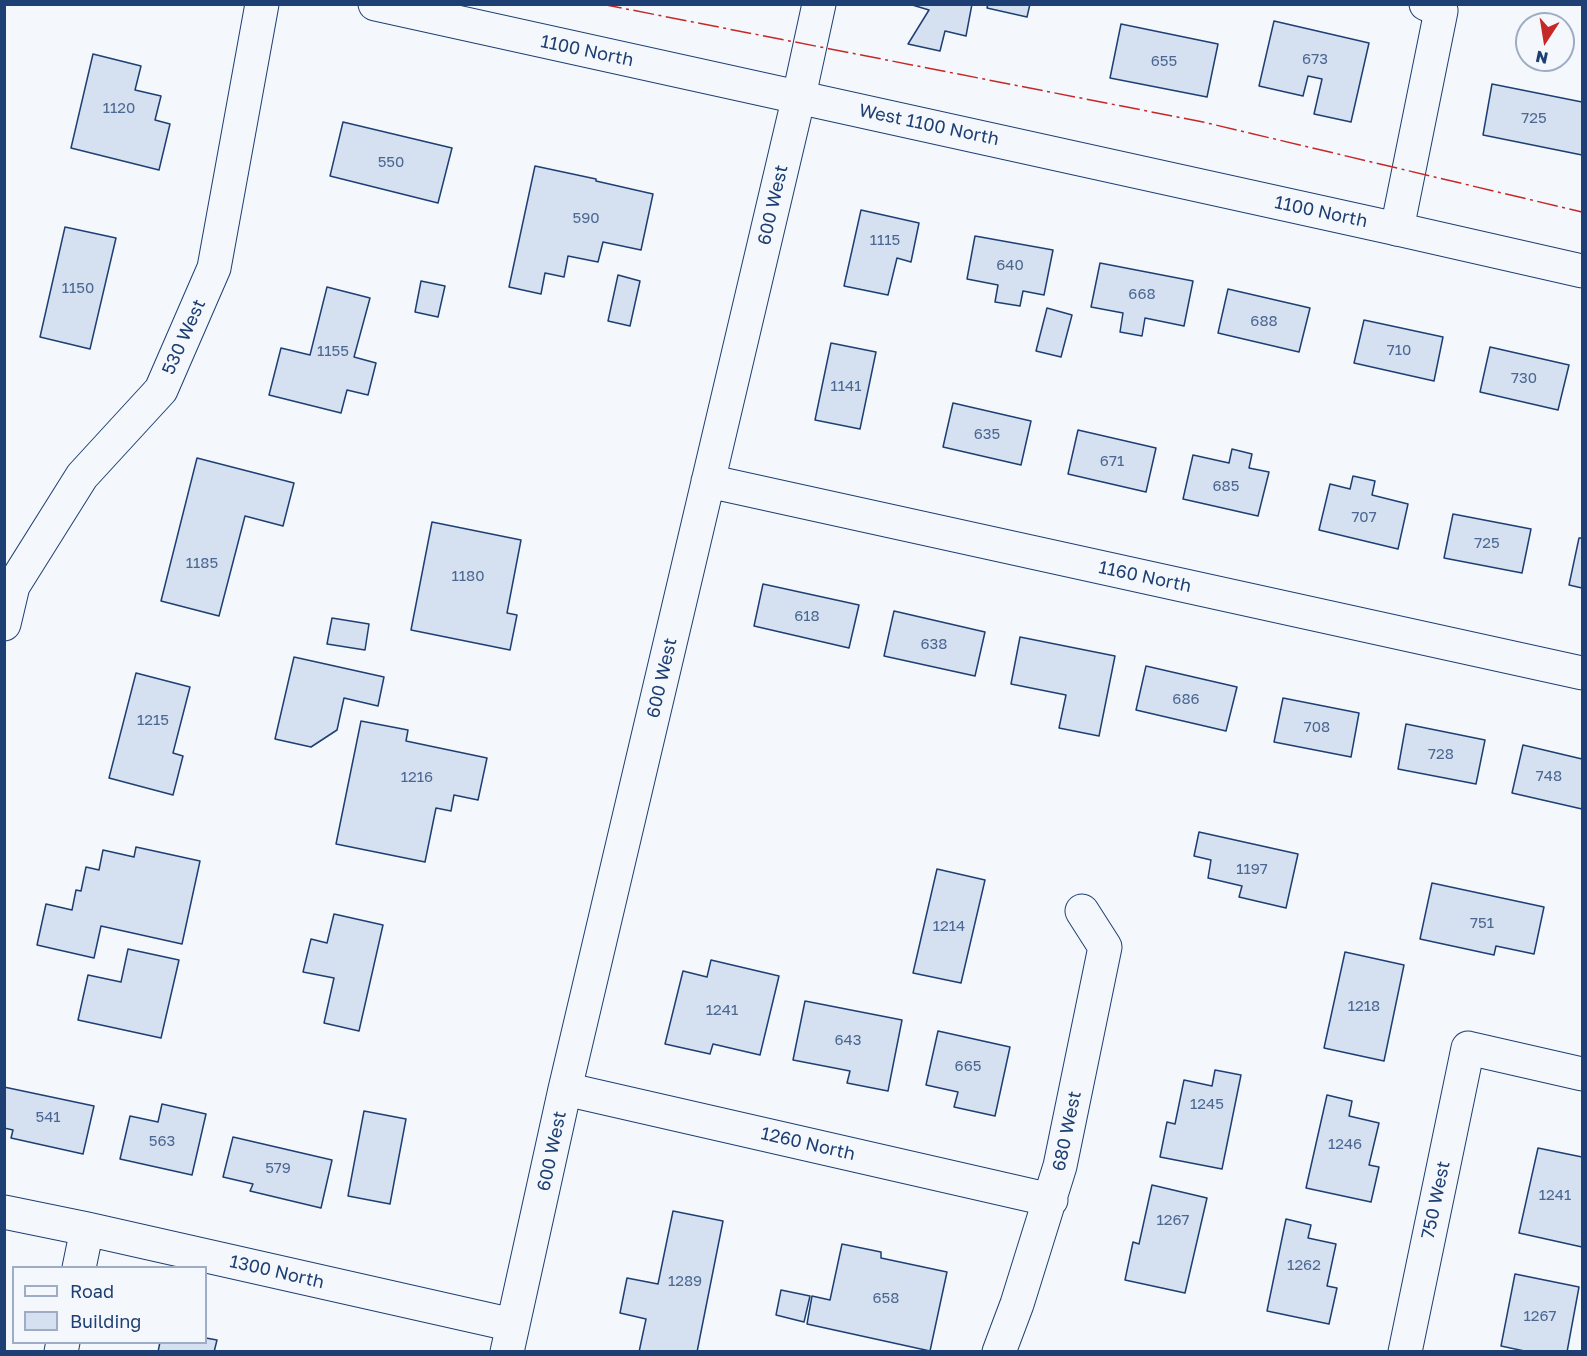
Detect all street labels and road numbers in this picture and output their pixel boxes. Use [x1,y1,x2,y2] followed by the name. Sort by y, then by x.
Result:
[539,31,635,71] street label: 1100 North
[857,100,1001,150] street label: West 1100 North
[753,163,793,247] street label: 600 West
[1273,192,1369,232] street label: 1100 North
[158,296,210,378] street label: 530 West
[1097,557,1193,597] street label: 1160 North
[642,636,682,720] street label: 600 West
[1048,1089,1086,1173] street label: 680 West
[533,1109,571,1193] street label: 600 West
[759,1123,857,1165] street label: 1260 North
[1417,1159,1455,1241] street label: 750 West
[228,1251,326,1293] street label: 1300 North

